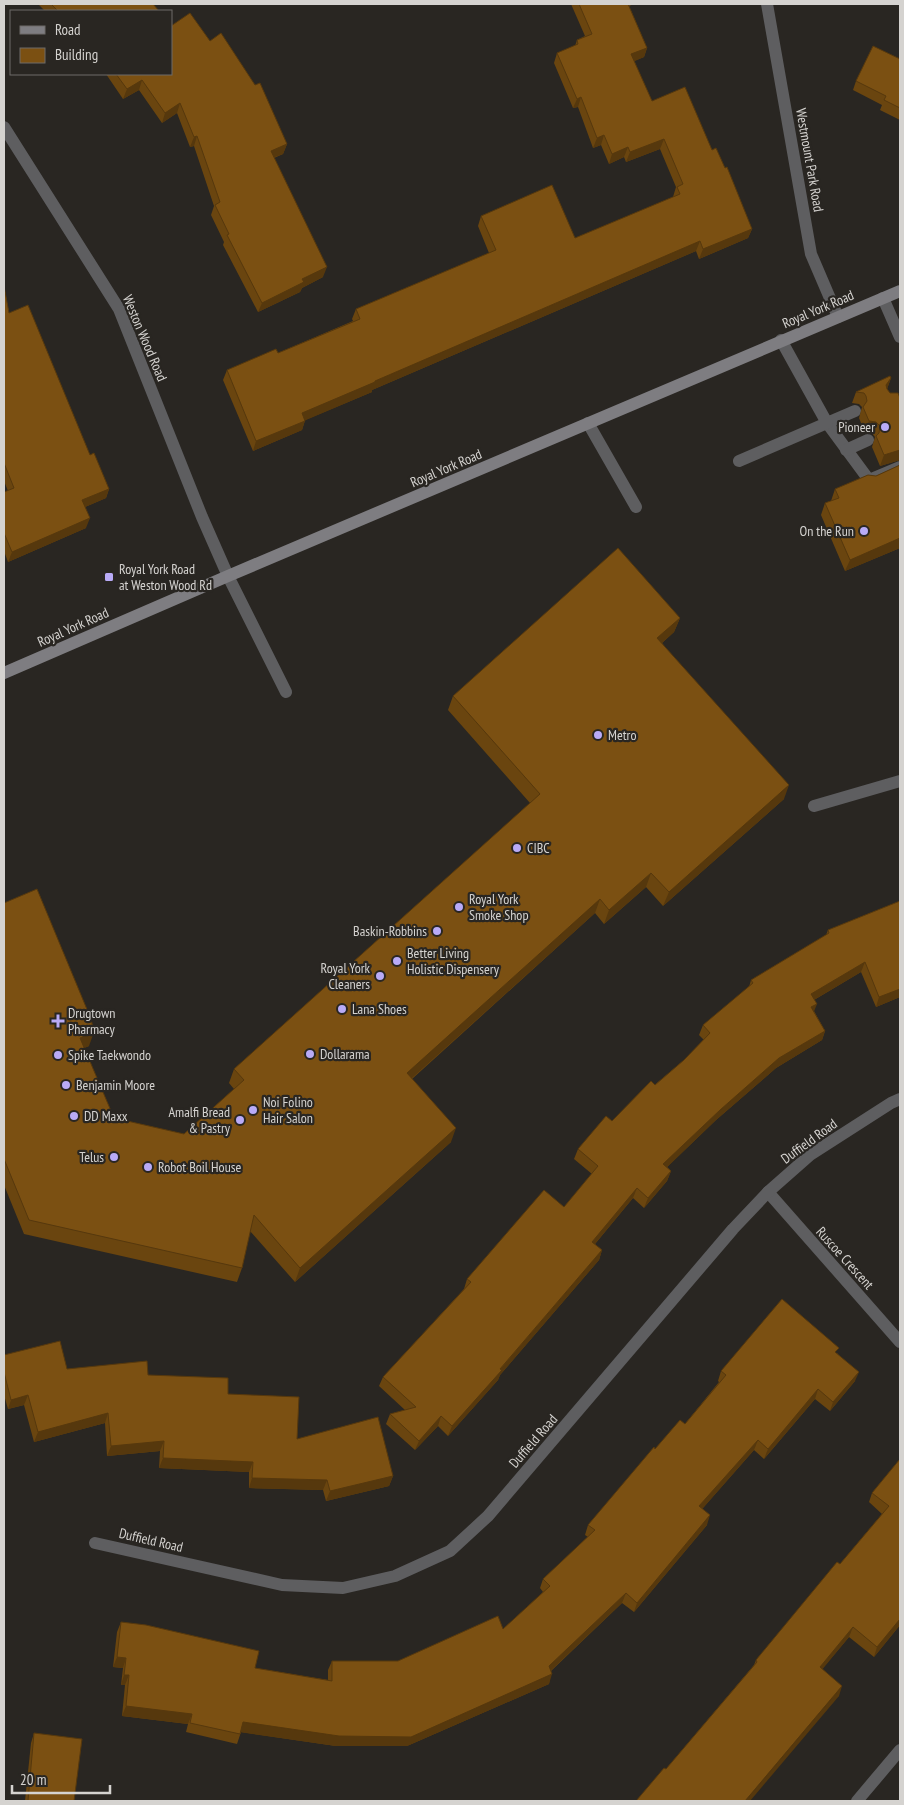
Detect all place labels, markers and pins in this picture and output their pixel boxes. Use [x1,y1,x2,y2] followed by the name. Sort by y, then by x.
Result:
[838,418,875,436] place label: Pioneer
[879,421,891,433] marker: Pioneer
[799,522,854,540] place label: On the Run
[858,525,870,537] marker: On the Run
[119,560,212,594] place label: Royal York Road at Weston Wood Rd
[103,571,115,583] marker: Royal York Road at Weston Wood Rd
[608,726,636,744] place label: Metro
[592,729,604,741] marker: Metro
[527,839,550,857] place label: CIBC
[511,842,523,854] marker: CIBC
[469,890,529,924] place label: Royal York Smoke Shop
[453,901,465,913] marker: Royal York Smoke Shop
[353,922,427,940] place label: Baskin-Robbins
[431,925,443,937] marker: Baskin-Robbins
[407,944,500,978] place label: Better Living Holistic Dispensery
[391,955,403,967] marker: Better Living Holistic Dispensery
[320,959,371,993] place label: Royal York Cleaners
[374,970,386,982] marker: Royal York Cleaners
[352,1000,407,1018] place label: Lana Shoes
[336,1003,348,1015] marker: Lana Shoes
[68,1004,115,1038] place label: Drugtown Pharmacy
[52,1015,64,1027] marker: Drugtown Pharmacy
[320,1045,370,1063] place label: Dollarama
[68,1046,151,1064] place label: Spike Taekwondo
[304,1048,316,1060] marker: Dollarama
[52,1049,64,1061] marker: Spike Taekwondo
[76,1076,155,1094] place label: Benjamin Moore
[60,1079,72,1091] marker: Benjamin Moore
[263,1093,313,1127] place label: Noi Folino Hair Salon
[168,1103,231,1137] place label: Amalfi Bread & Pastry
[247,1104,259,1116] marker: Noi Folino Hair Salon
[84,1107,128,1125] place label: DD Maxx
[68,1110,80,1122] marker: DD Maxx
[234,1114,246,1126] marker: Amalfi Bread & Pastry
[79,1148,104,1166] place label: Telus
[108,1151,120,1163] marker: Telus
[158,1158,241,1176] place label: Robot Boil House
[142,1161,154,1173] marker: Robot Boil House

